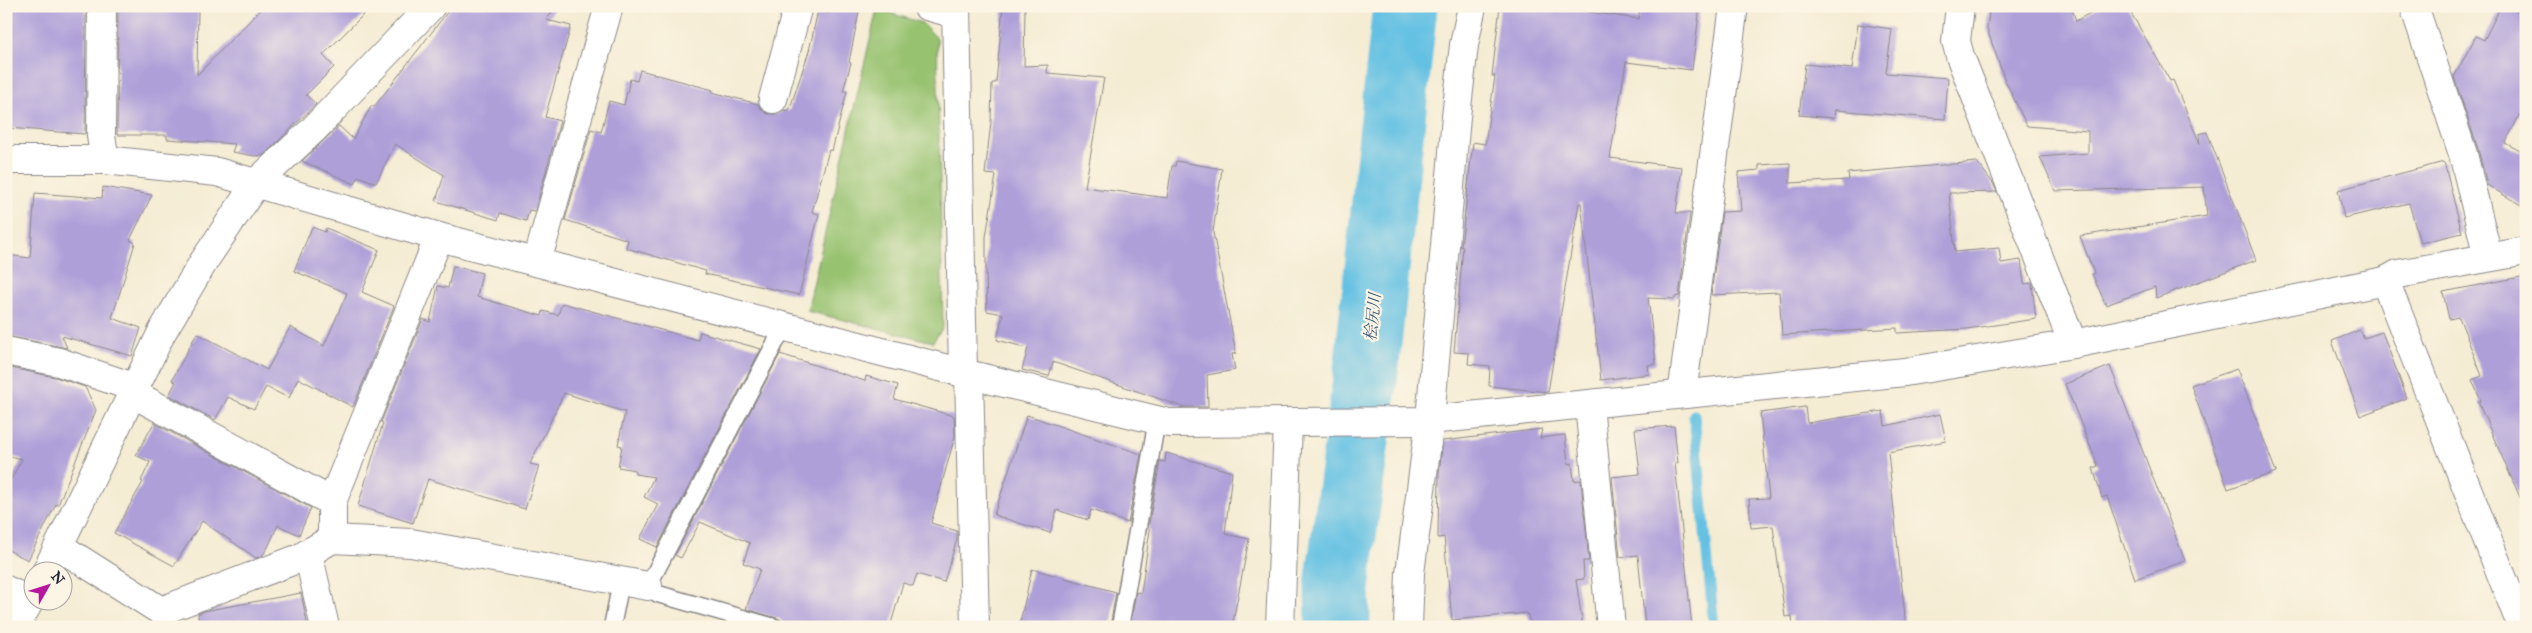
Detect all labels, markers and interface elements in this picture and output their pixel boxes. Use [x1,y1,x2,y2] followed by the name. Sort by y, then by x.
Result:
[1361,290,1385,342] water label: 桧尻川
[22,560,72,610] north arrow
[47,568,68,588] text: N

